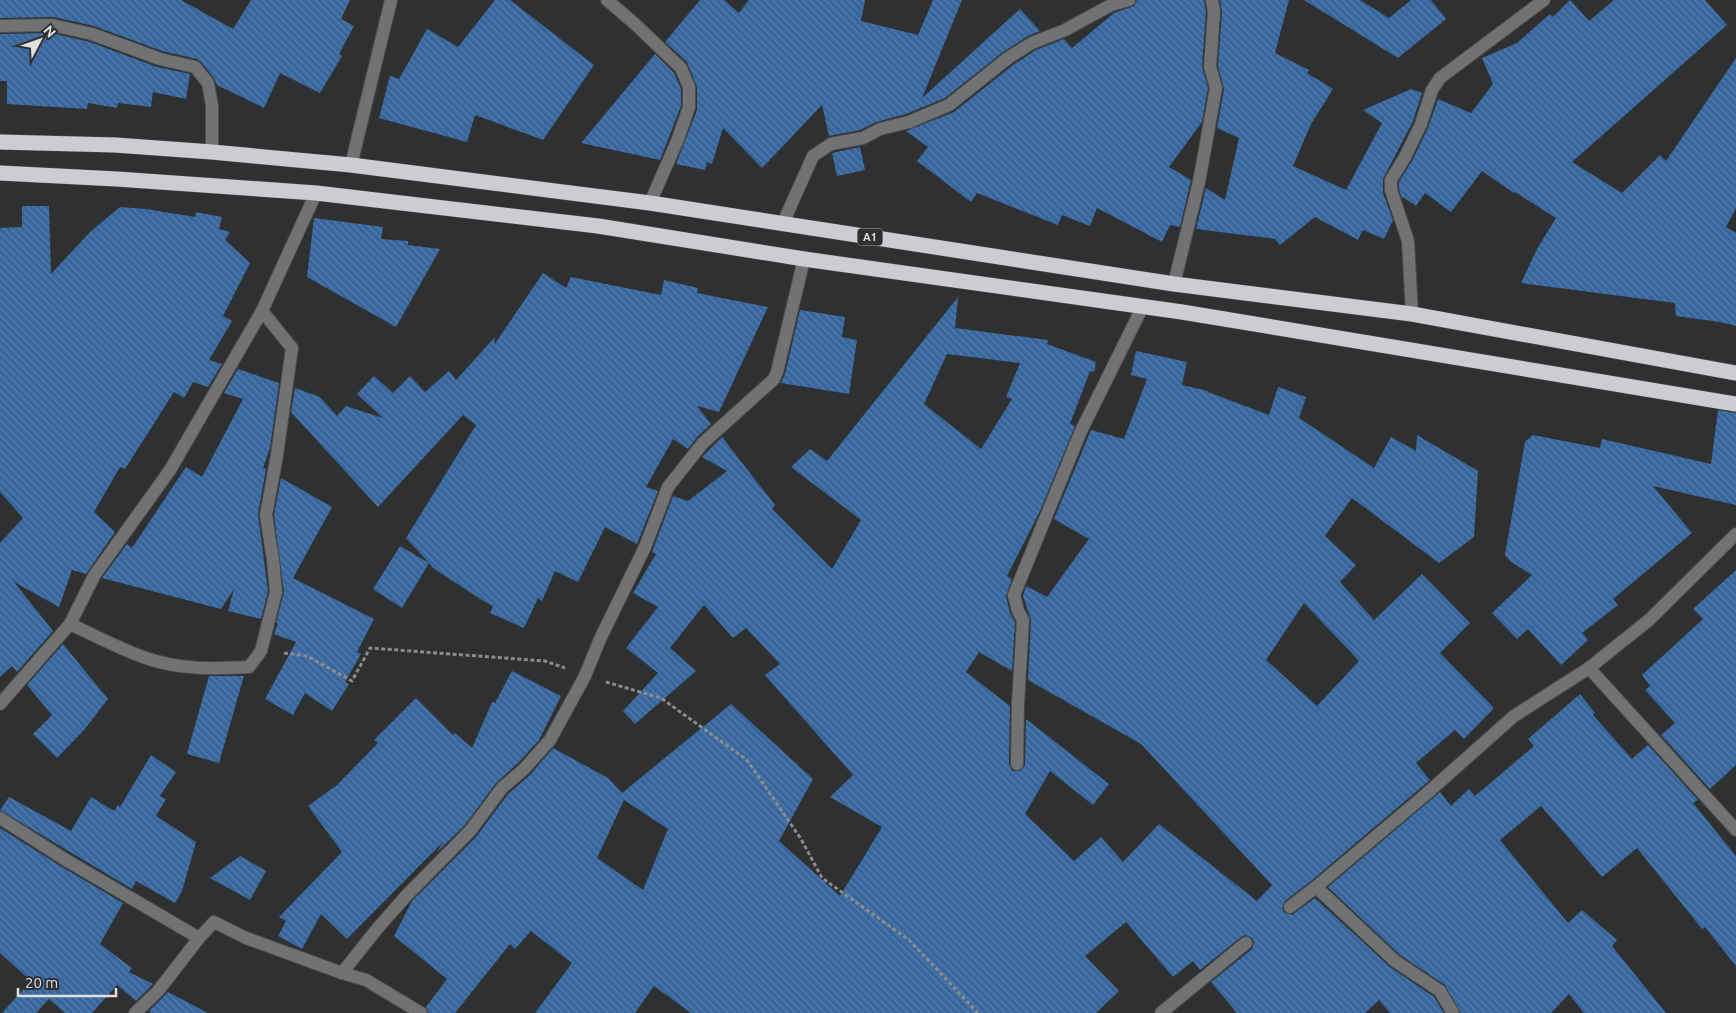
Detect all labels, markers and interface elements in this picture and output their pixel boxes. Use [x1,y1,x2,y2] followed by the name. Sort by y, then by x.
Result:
[15,15,65,65] north arrow
[40,22,59,41] text: N
[858,228,882,246] road number: A1
[18,966,115,998] scale bar
[25,974,58,991] text: 20 m

